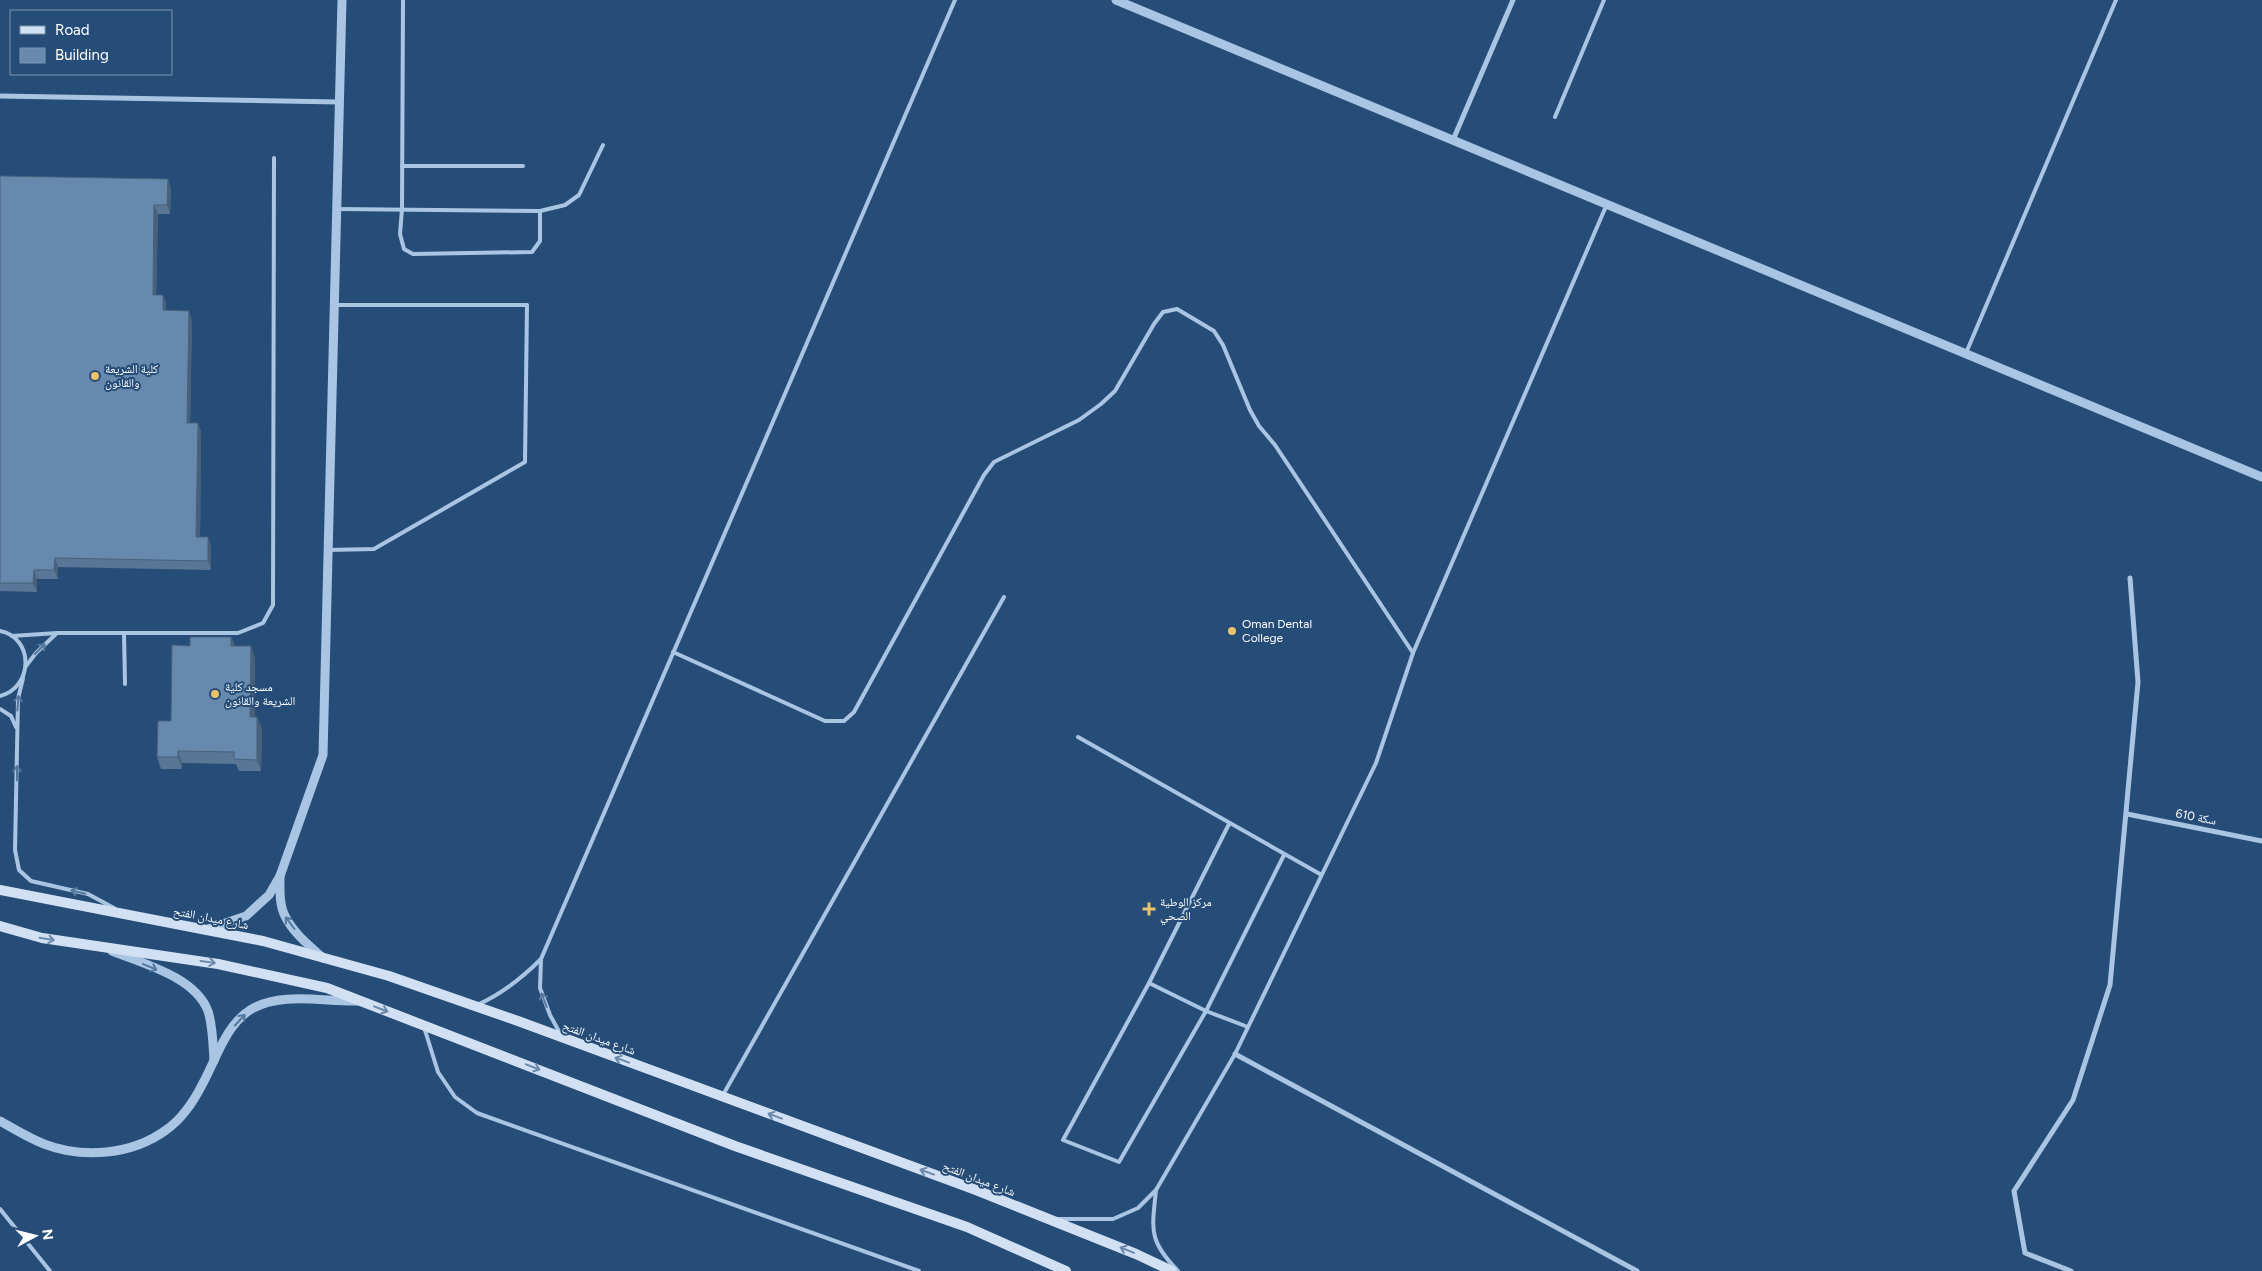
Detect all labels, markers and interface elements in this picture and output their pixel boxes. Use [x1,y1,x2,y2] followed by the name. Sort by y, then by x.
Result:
[10,10,172,75] legend
[55,21,90,39] text: Road
[55,46,109,64] text: Building
[105,362,158,390] place label: كلية الشريعة والقانون
[89,370,101,382] marker: كلية الشريعة والقانون
[1242,617,1312,645] place label: Oman Dental College
[1226,625,1238,637] marker: Oman Dental College
[34,643,47,655] one-way arrow
[225,680,295,708] place label: مسجد كلية الشريعة والقانون
[209,688,221,700] marker: مسجد كلية الشريعة والقانون
[13,695,23,711] one-way arrow
[12,765,22,781] one-way arrow
[2174,806,2218,828] street label: سكة 610
[71,887,87,896] one-way arrow
[1160,895,1212,926] place label: مركز الوطية الصحي
[1142,902,1156,916] marker: مركز الوطية الصحي
[172,904,250,933] street label: شارع ميدان الفتح
[285,916,295,930] one-way arrow
[39,934,55,944] one-way arrow
[199,957,215,967] one-way arrow
[142,963,157,973] one-way arrow
[539,993,548,1008] one-way arrow
[373,1004,388,1014] one-way arrow
[234,1014,246,1027] one-way arrow
[560,1018,637,1059] street label: شارع ميدان الفتح
[615,1055,630,1064] one-way arrow
[525,1064,540,1073] one-way arrow
[767,1111,783,1120] one-way arrow
[940,1159,1017,1200] street label: شارع ميدان الفتح
[920,1167,935,1176] one-way arrow
[10,1211,60,1261] north arrow
[38,1228,57,1241] text: N
[1120,1245,1135,1255] one-way arrow

